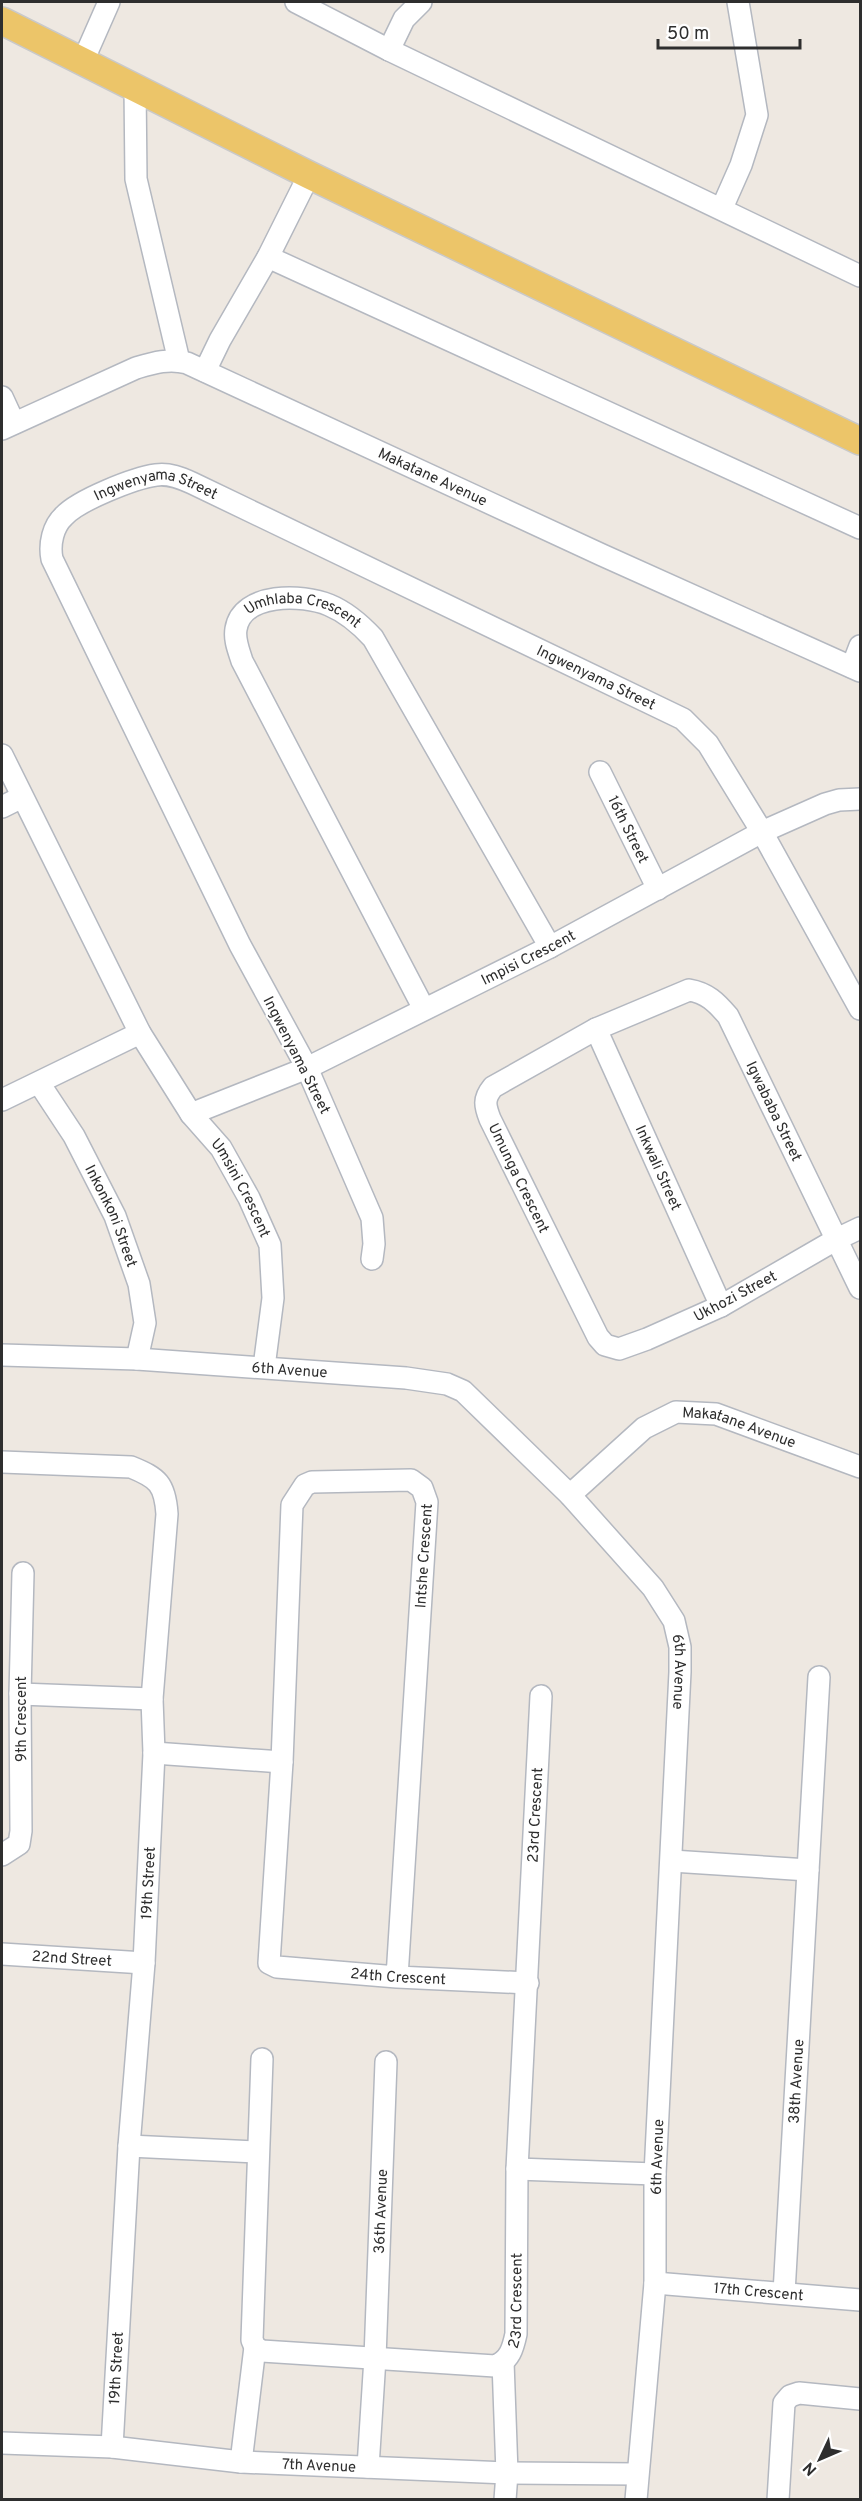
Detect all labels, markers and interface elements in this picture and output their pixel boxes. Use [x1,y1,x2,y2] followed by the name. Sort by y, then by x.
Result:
[658,12,800,50] scale bar
[667,23,709,46] text: 50 m
[374,445,490,512] street label: Makatane Avenue
[91,467,220,506] text: Ingwenyama Street
[92,489,222,509] street label: Ingwenyama Street
[241,590,365,633] street label: Umhlaba Crescent
[533,642,658,715] street label: Ingwenyama Street
[602,793,652,867] street label: 16th Street
[478,927,579,991] street label: Impisi Crescent
[258,994,334,1118] street label: Ingwenyama Street
[740,1059,805,1165] street label: Igwababa Street
[483,1121,552,1237] street label: Umunga Crescent
[630,1123,685,1214] street label: Inkwali Street
[206,1135,273,1241] street label: Umsini Crescent
[80,1162,140,1270] street label: Inkonkoni Street
[691,1267,781,1327] street label: Ukhozi Street
[251,1359,328,1383] street label: 6th Avenue
[682,1404,798,1454] street label: Makatane Avenue
[412,1503,438,1609] street label: Intshe Crescent
[666,1632,688,1710] street label: 6th Avenue
[13,1676,32,1762] street label: 9th Crescent
[525,1767,548,1863] street label: 23rd Crescent
[138,1846,161,1920] street label: 19th Street
[31,1948,112,1972] street label: 22nd Street
[350,1965,446,1990] street label: 24th Crescent
[786,2039,809,2124] street label: 38th Avenue
[648,2119,669,2195] street label: 6th Avenue
[371,2169,393,2254] street label: 36th Avenue
[505,2253,528,2351] street label: 23rd Crescent
[713,2280,804,2306] street label: 17th Crescent
[106,2331,129,2405] street label: 19th Street
[790,2429,850,2489] north arrow
[281,2456,356,2478] street label: 7th Avenue
[799,2457,822,2479] text: N

